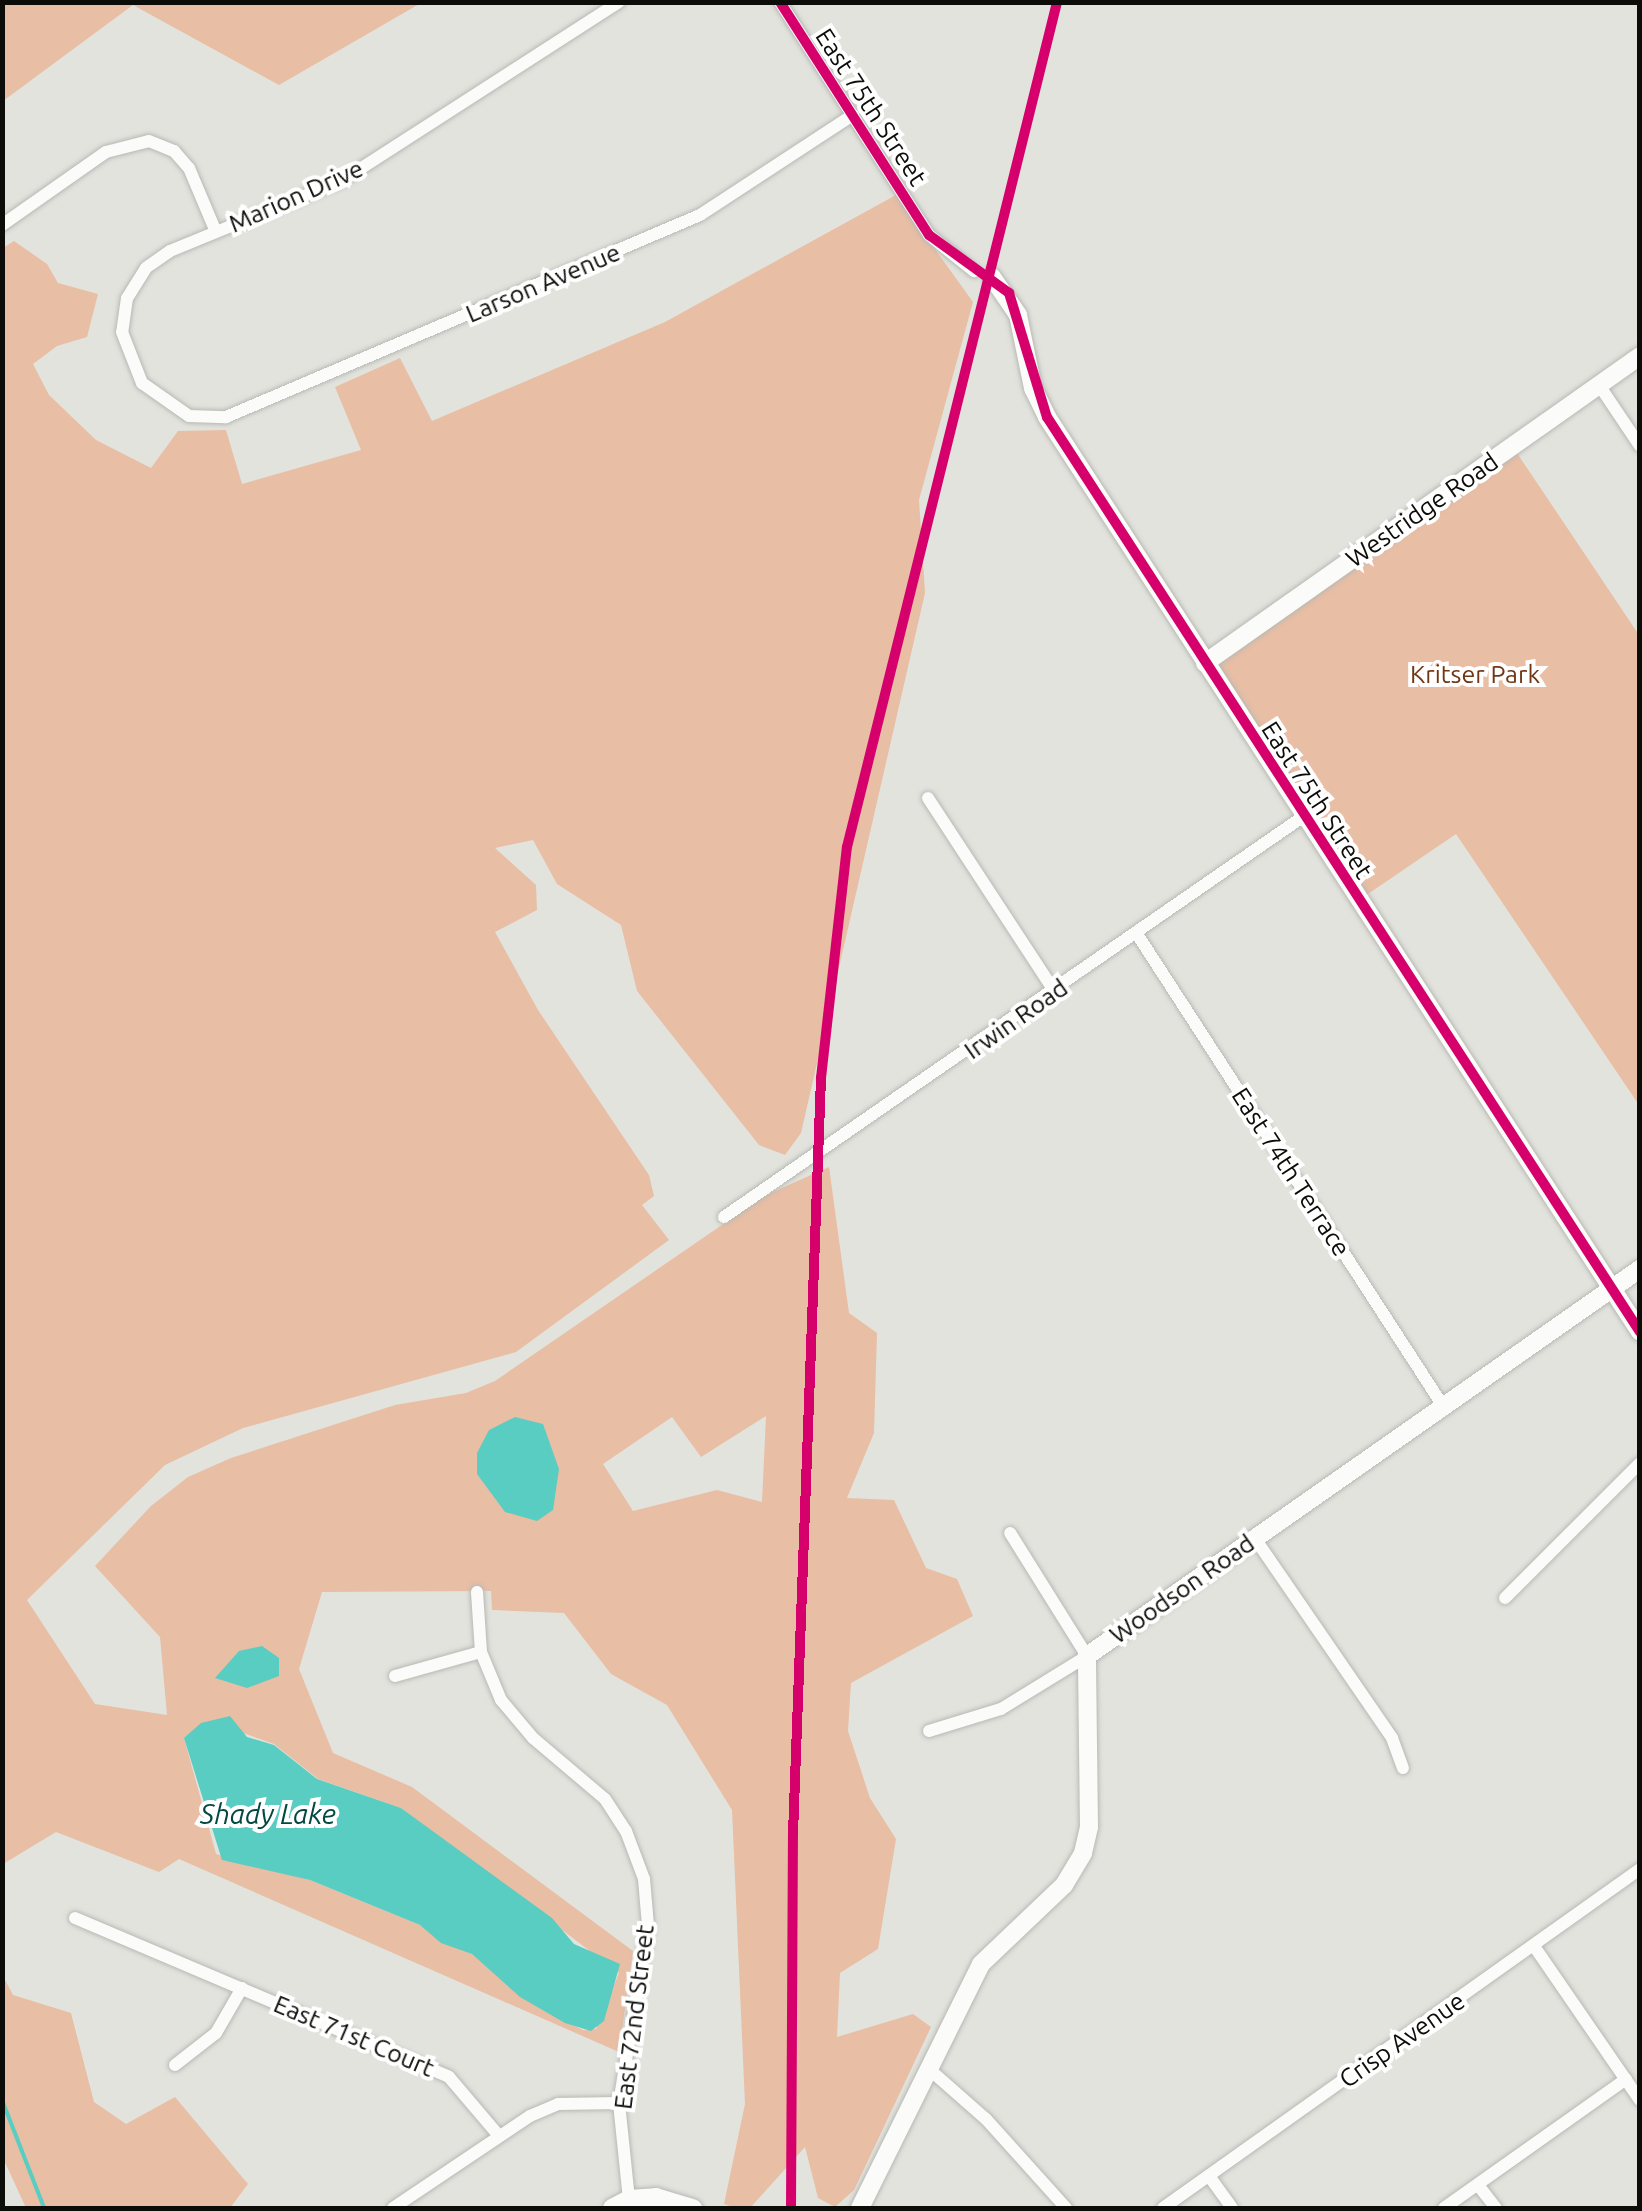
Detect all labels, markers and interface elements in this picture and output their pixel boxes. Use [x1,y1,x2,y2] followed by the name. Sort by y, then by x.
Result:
[809,23,933,191] street label: East 75th Street
[224,153,368,239] street label: Marion Drive
[461,237,625,329] street label: Larson Avenue
[1340,446,1504,574] street label: Westridge Road
[1410,659,1540,689] park label: Kritser Park
[1255,716,1379,884] street label: East 75th Street
[958,972,1074,1066] street label: Irwin Road
[1225,1082,1357,1262] street label: East 74th Terrace
[1104,1528,1260,1650] street label: Woodson Road
[200,1797,336,1831] water label: Shady Lake
[608,1923,660,2111] street label: East 72nd Street
[1333,1986,1471,2094] street label: Crisp Avenue
[269,1989,439,2083] street label: East 71st Court

